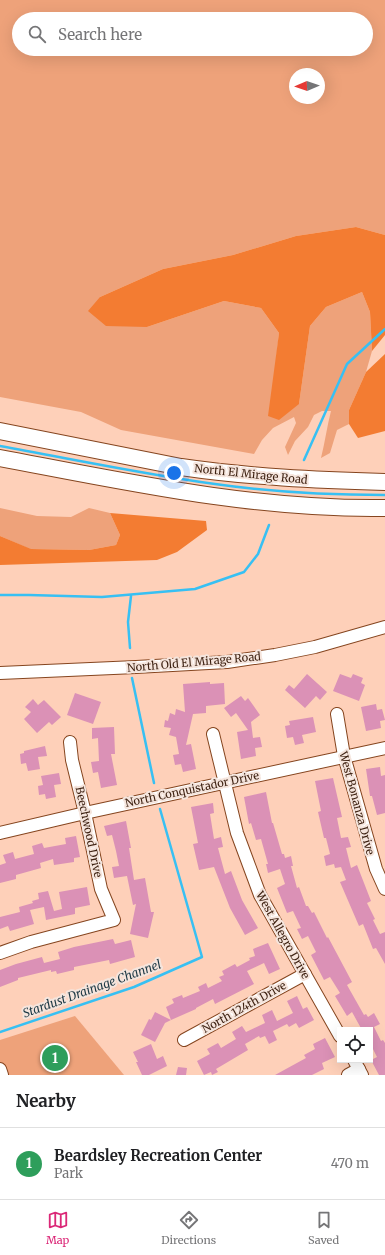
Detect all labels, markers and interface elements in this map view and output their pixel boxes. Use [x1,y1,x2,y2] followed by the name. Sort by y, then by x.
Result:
[12,12,373,56] search box
[26,23,48,45] icon: search
[58,25,142,44] text: Search here
[289,68,325,104] north arrow
[194,461,309,487] street label: North El Mirage Road
[164,463,184,483] your location
[127,649,262,675] street label: North Old El Mirage Road
[336,749,378,856] street label: West Bonanza Drive
[124,768,260,810] street label: North Conquistador Drive
[73,785,106,879] street label: Beechwood Drive
[253,888,313,982] street label: West Allegro Drive
[21,956,163,1021] water label: Stardust Drainage Channel
[199,978,289,1036] street label: North 124th Drive
[337,1027,373,1063] map controls
[337,1027,373,1063] button: locate
[42,1043,68,1073] pin: 1
[16,1090,76,1112] text: Nearby
[54,1146,262,1165] text: Beardsley Recreation Center
[26,1155,32,1172] text: 1
[331,1155,369,1172] text: 470 m
[54,1165,83,1182] text: Park
[46,1209,69,1247] tab: Map
[161,1209,216,1247] tab: Directions
[308,1209,339,1247] tab: Saved

